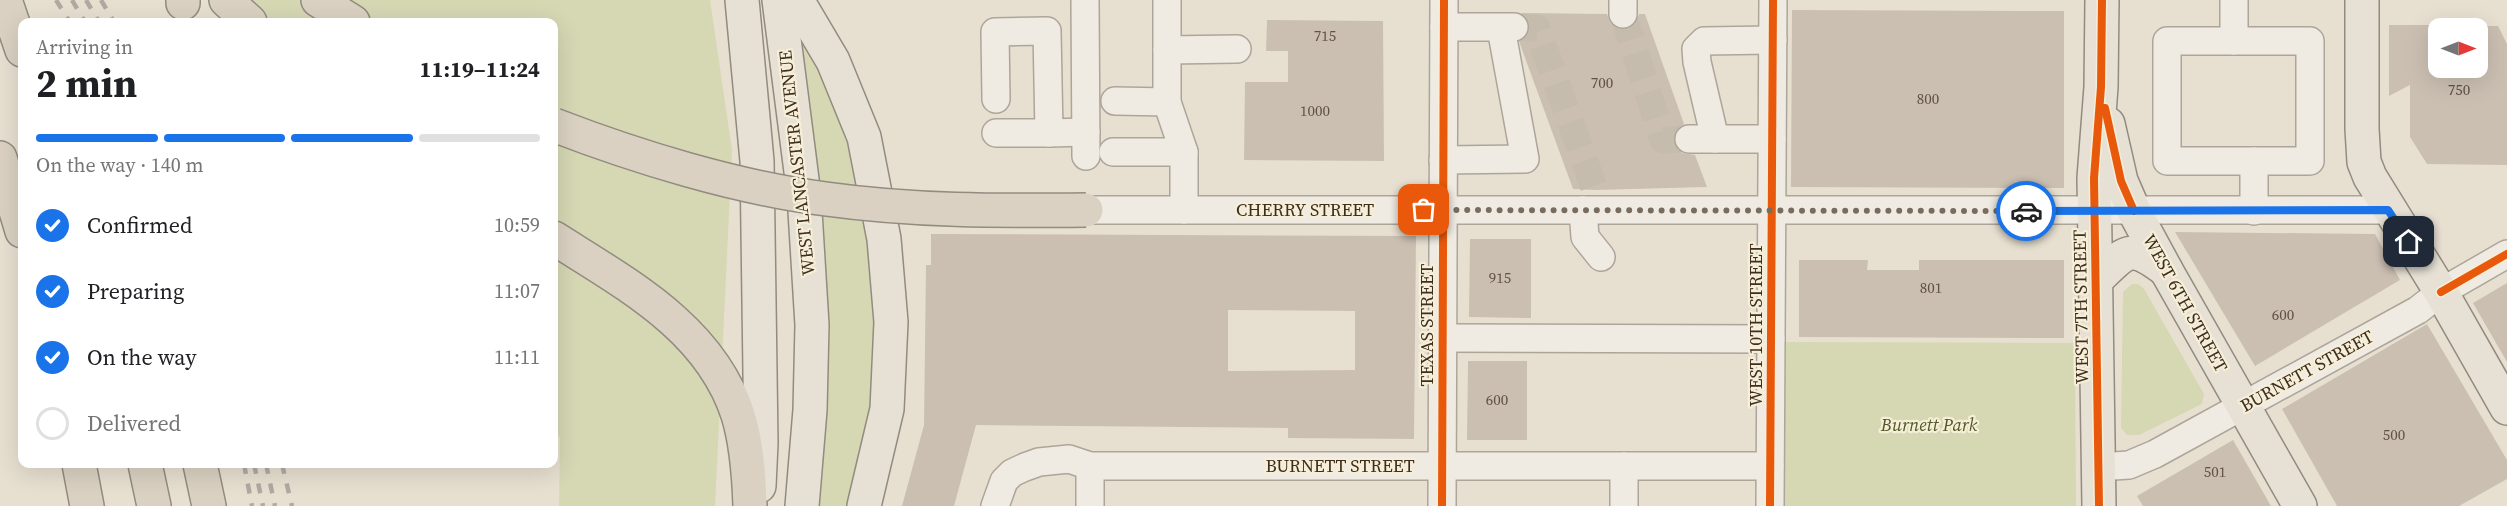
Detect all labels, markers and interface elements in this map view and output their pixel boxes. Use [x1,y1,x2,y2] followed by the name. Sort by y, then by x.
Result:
[2428,18,2488,78] north arrow
[2428,18,2488,78] map controls
[1314,25,1336,46] house number: 715
[36,33,133,61] text: Arriving in
[772,49,821,277] street label: WEST LANCASTER AVENUE
[420,54,540,84] text: 11:19–11:24
[36,57,137,110] text: 2 min
[1591,72,1613,93] house number: 700
[2448,79,2470,100] house number: 750
[1917,88,1939,109] house number: 800
[1300,100,1330,121] house number: 1000
[36,151,203,179] text: On the way · 140 m
[1996,181,2056,241] courier
[1398,184,1449,235] pin
[1407,193,1440,226] icon: bag
[2010,195,2043,228] icon: car
[1236,197,1374,222] street label: CHERRY STREET
[36,209,69,242] icon: check
[87,210,192,240] text: Confirmed
[494,211,540,239] text: 10:59
[2383,216,2434,267] pin
[2392,225,2425,258] icon: home
[2067,229,2094,384] street label: WEST 7TH STREET
[2137,229,2234,376] street label: WEST 6TH STREET
[1743,243,1768,407] street label: WEST 10TH STREET
[1414,263,1439,386] street label: TEXAS STREET
[1489,267,1511,288] house number: 915
[36,275,69,308] icon: check
[87,276,184,306] text: Preparing
[494,277,540,305] text: 11:07
[1920,277,1942,298] house number: 801
[2272,304,2294,325] house number: 600
[2235,323,2378,418] street label: BURNETT STREET
[36,341,69,374] icon: check
[87,342,196,372] text: On the way
[494,343,540,371] text: 11:11
[1486,389,1508,410] house number: 600
[87,408,181,438] text: Delivered
[1880,412,1978,437] park label: Burnett Park
[2383,424,2405,445] house number: 500
[1265,453,1415,478] street label: BURNETT STREET
[2204,461,2226,482] house number: 501

